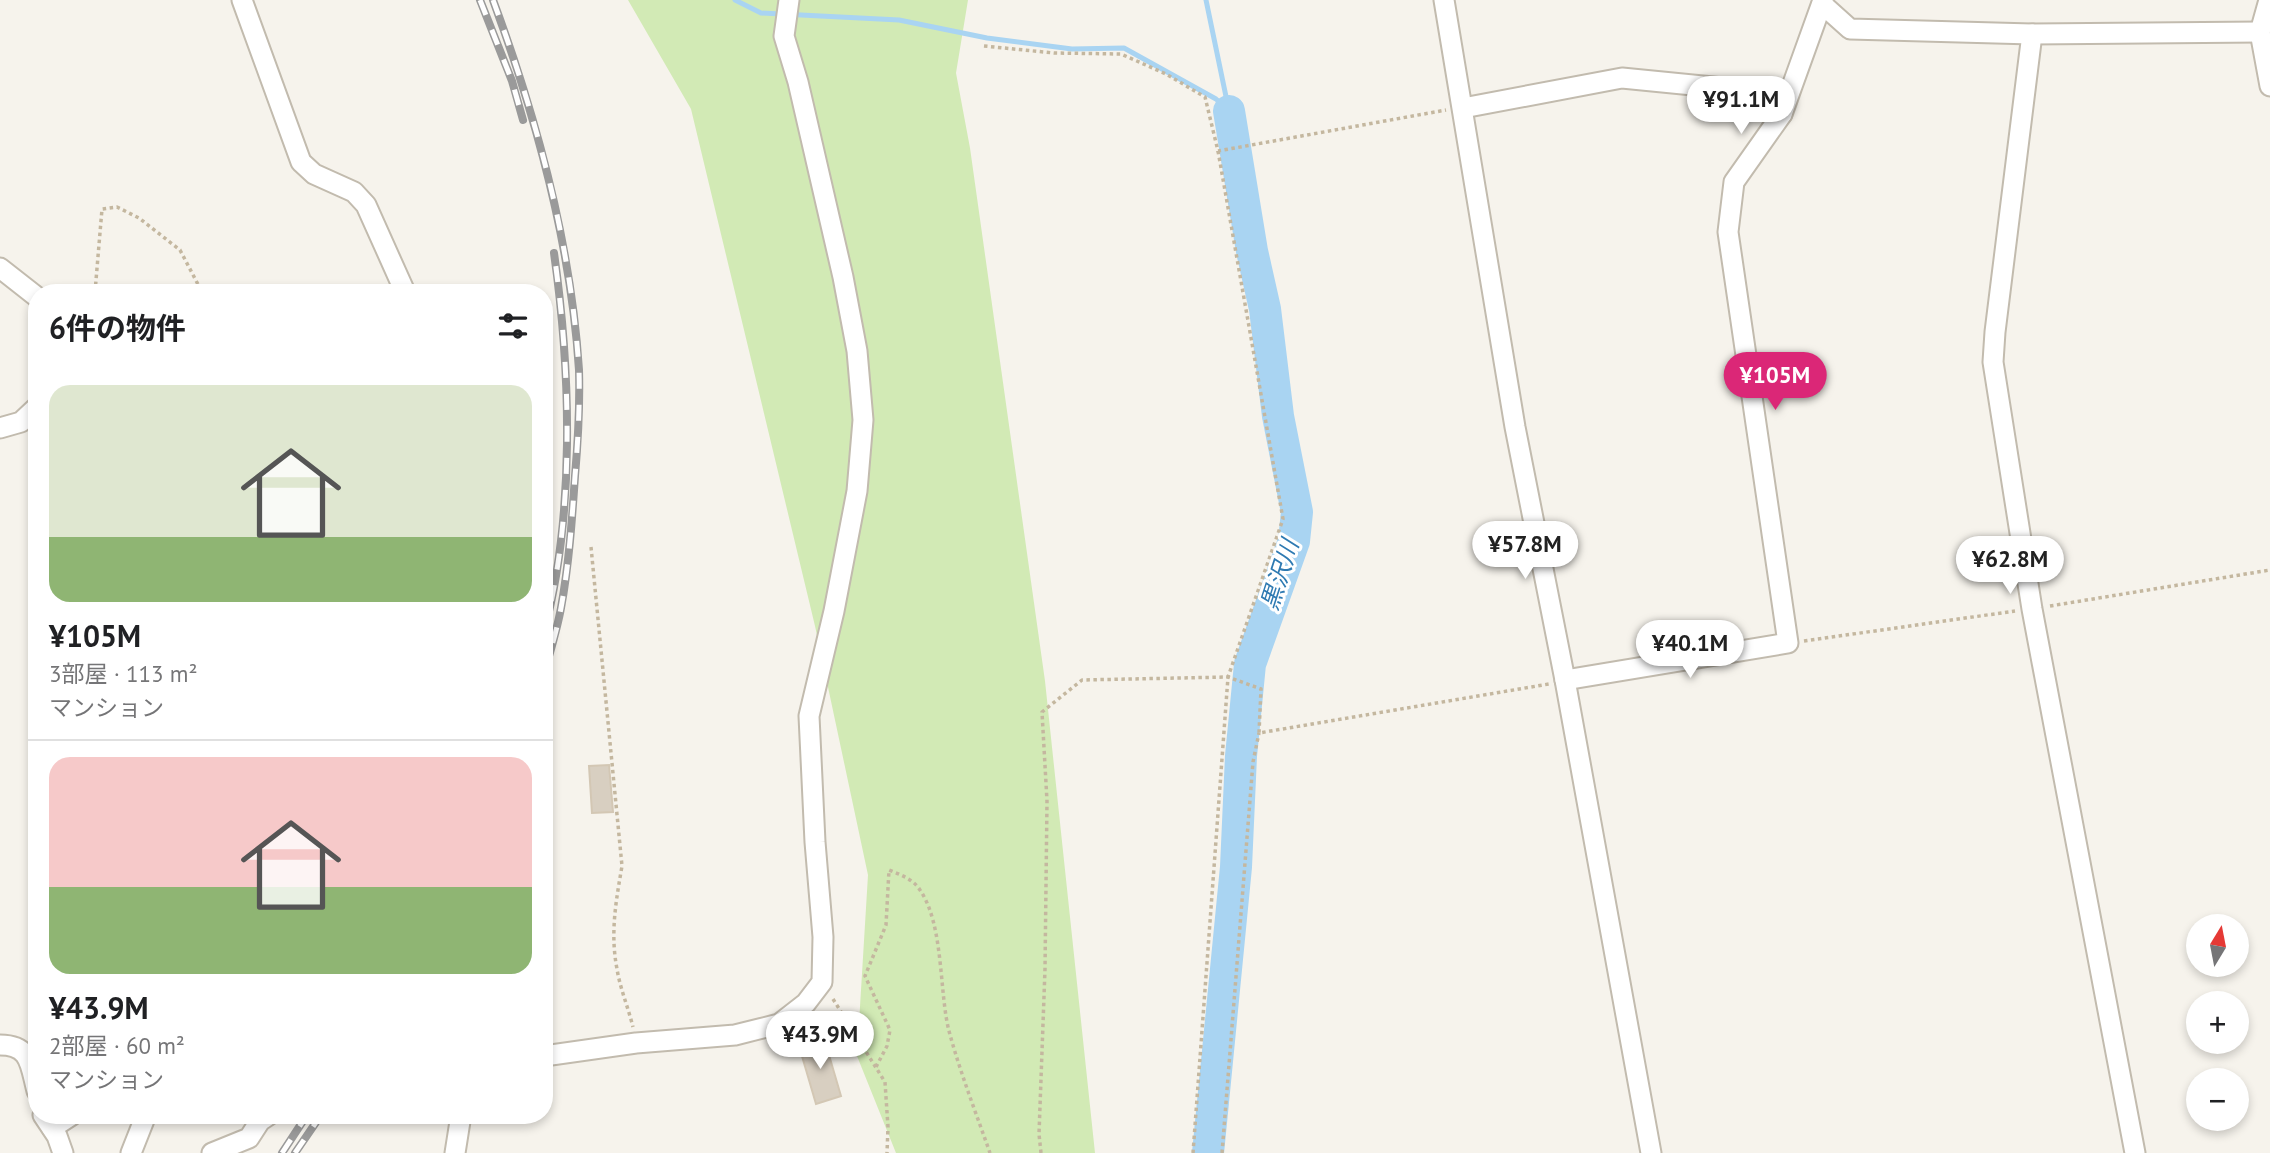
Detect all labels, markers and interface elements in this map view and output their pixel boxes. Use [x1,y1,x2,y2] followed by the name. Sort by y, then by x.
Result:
[1684,76,1798,136] pin: ¥91.1M
[1703,84,1779,113] text: ¥91.1M
[494,307,532,345] icon: filters
[49,308,186,347] text: 6件の物件
[1726,352,1824,412] pin: ¥105M
[1740,360,1810,389] text: ¥105M
[228,430,354,556] icon: home
[1468,522,1582,581] pin: ¥57.8M
[1488,529,1562,558] text: ¥57.8M
[1254,533,1306,614] water label: 黒沢川
[1953,536,2067,596] pin: ¥62.8M
[1972,544,2048,573] text: ¥62.8M
[49,616,141,655] text: ¥105M
[1633,620,1747,680] pin: ¥40.1M
[1652,628,1728,657] text: ¥40.1M
[49,659,197,688] text: 3部屋 · 113 m²
[49,693,164,722] text: マンション
[228,802,354,928] icon: home
[2186,914,2249,976] north arrow
[2186,914,2249,1131] map controls
[49,988,148,1027] text: ¥43.9M
[2186,991,2249,1054] button: +
[763,1012,877,1071] pin: ¥43.9M
[782,1019,858,1048] text: ¥43.9M
[49,1031,185,1060] text: 2部屋 · 60 m²
[49,1065,164,1094] text: マンション
[2186,1068,2249,1131] button: −

